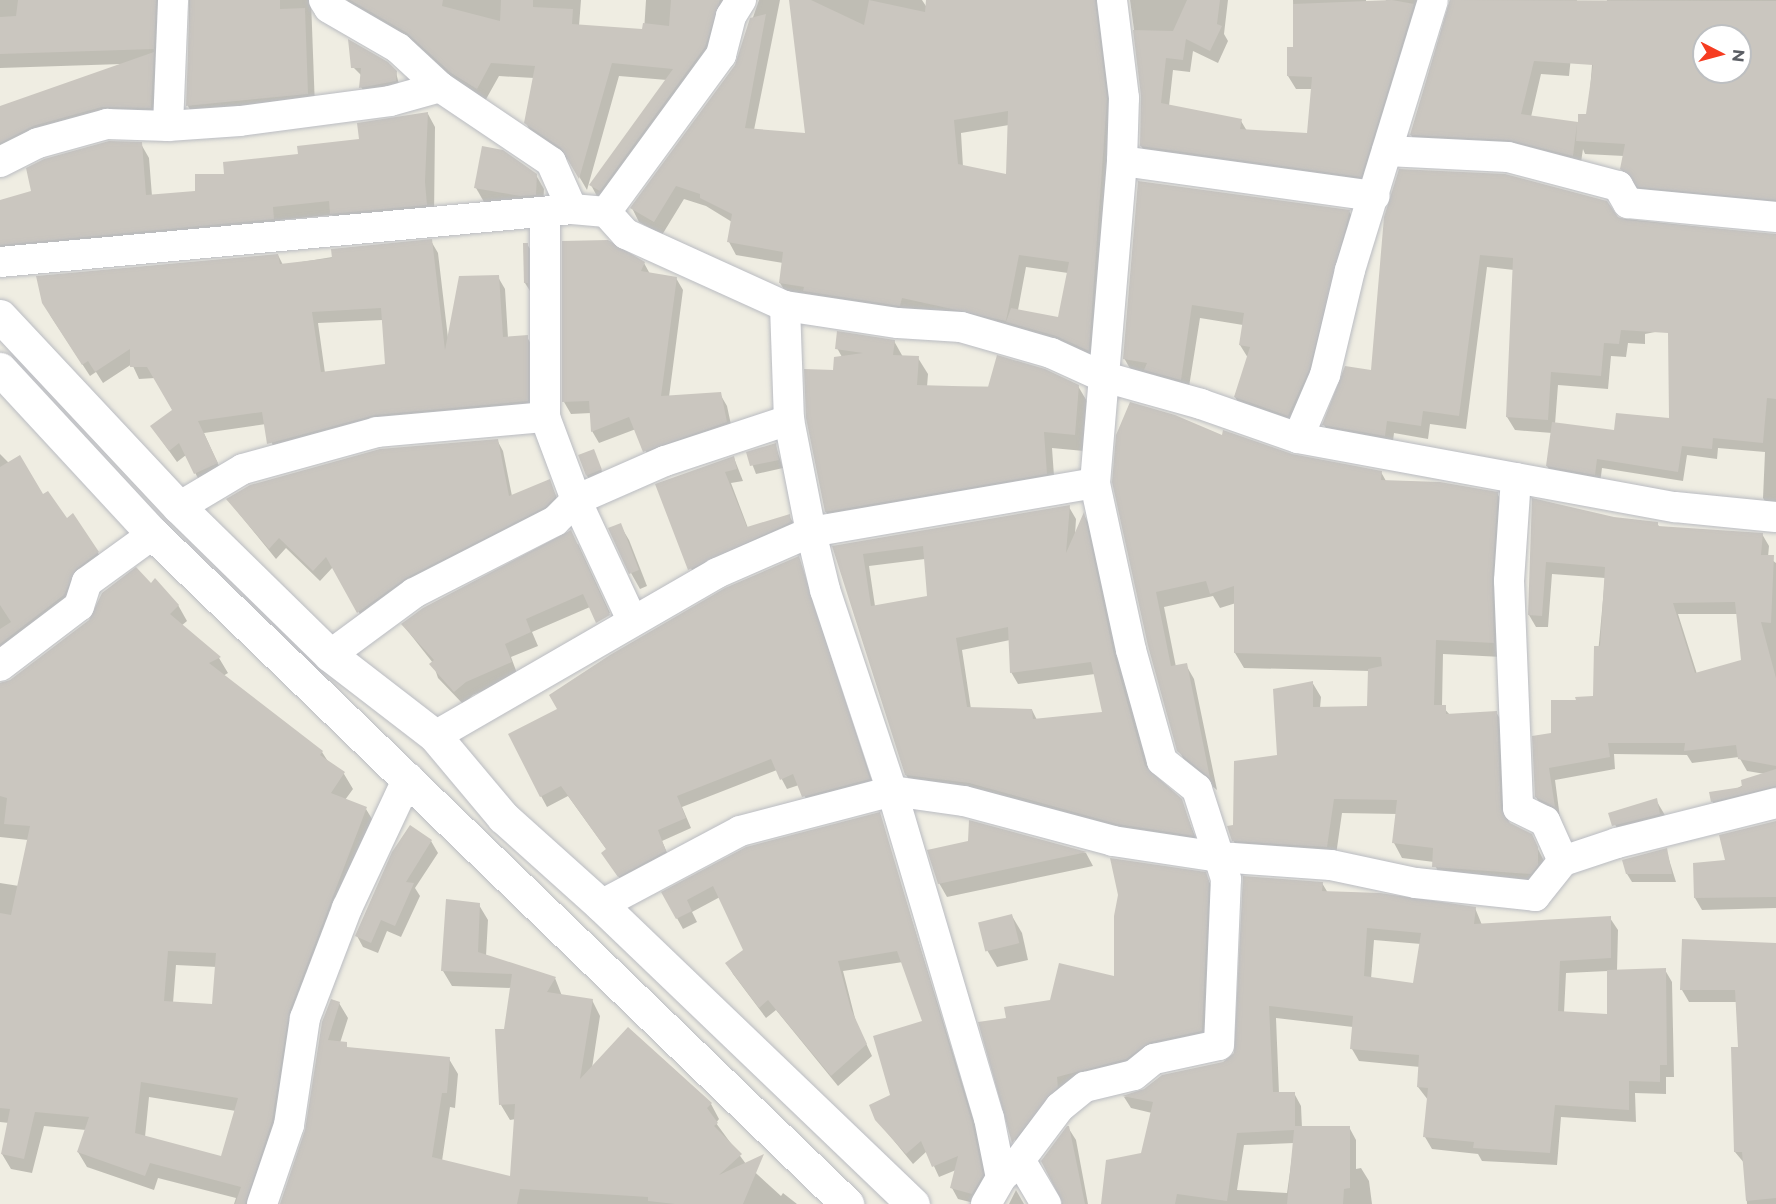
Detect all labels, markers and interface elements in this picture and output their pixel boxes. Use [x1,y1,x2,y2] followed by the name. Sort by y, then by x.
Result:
[1692,24,1752,84] north arrow
[1728,48,1749,63] text: N

